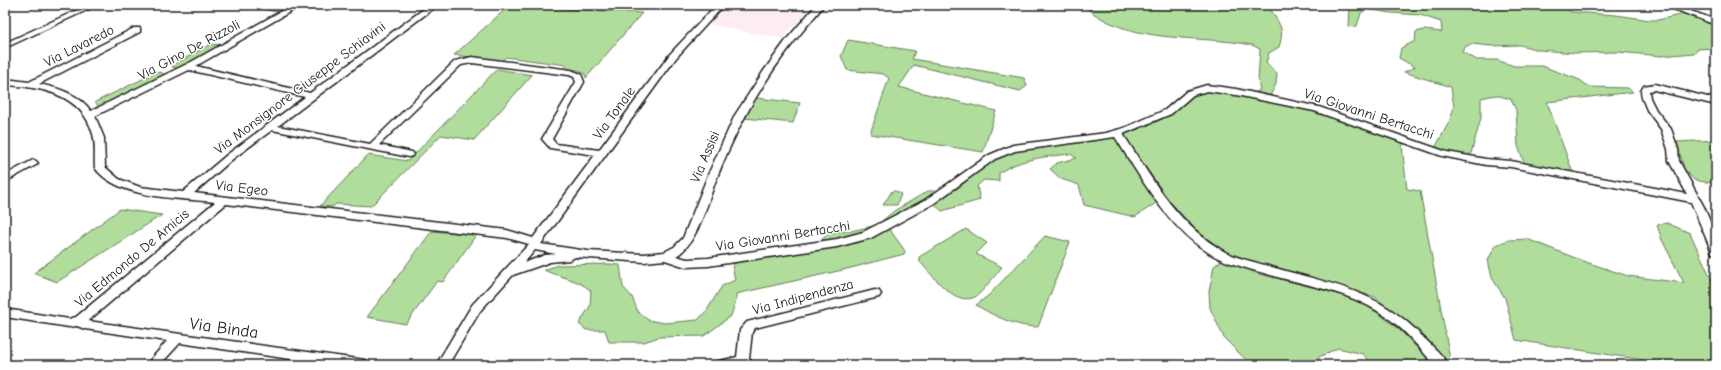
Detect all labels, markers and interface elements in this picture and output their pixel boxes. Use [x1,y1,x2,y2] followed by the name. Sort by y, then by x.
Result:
[135,16,243,84] street label: Via Gino De Rizzoli
[211,18,389,158] street label: Via Monsignore Giuseppe Schiavini
[41,21,117,71] street label: Via Lavaredo
[589,83,639,143] street label: Via Tonale
[1302,85,1436,143] street label: Via Giovanni Bertacchi
[687,129,723,185] street label: Via Assisi
[215,176,269,200] street label: Via Egeo
[71,205,193,311] street label: Via Edmondo De Amicis
[715,217,851,255] street label: Via Giovanni Bertacchi
[751,275,855,319] street label: Via Indipendenza
[189,314,259,342] street label: Via Binda

